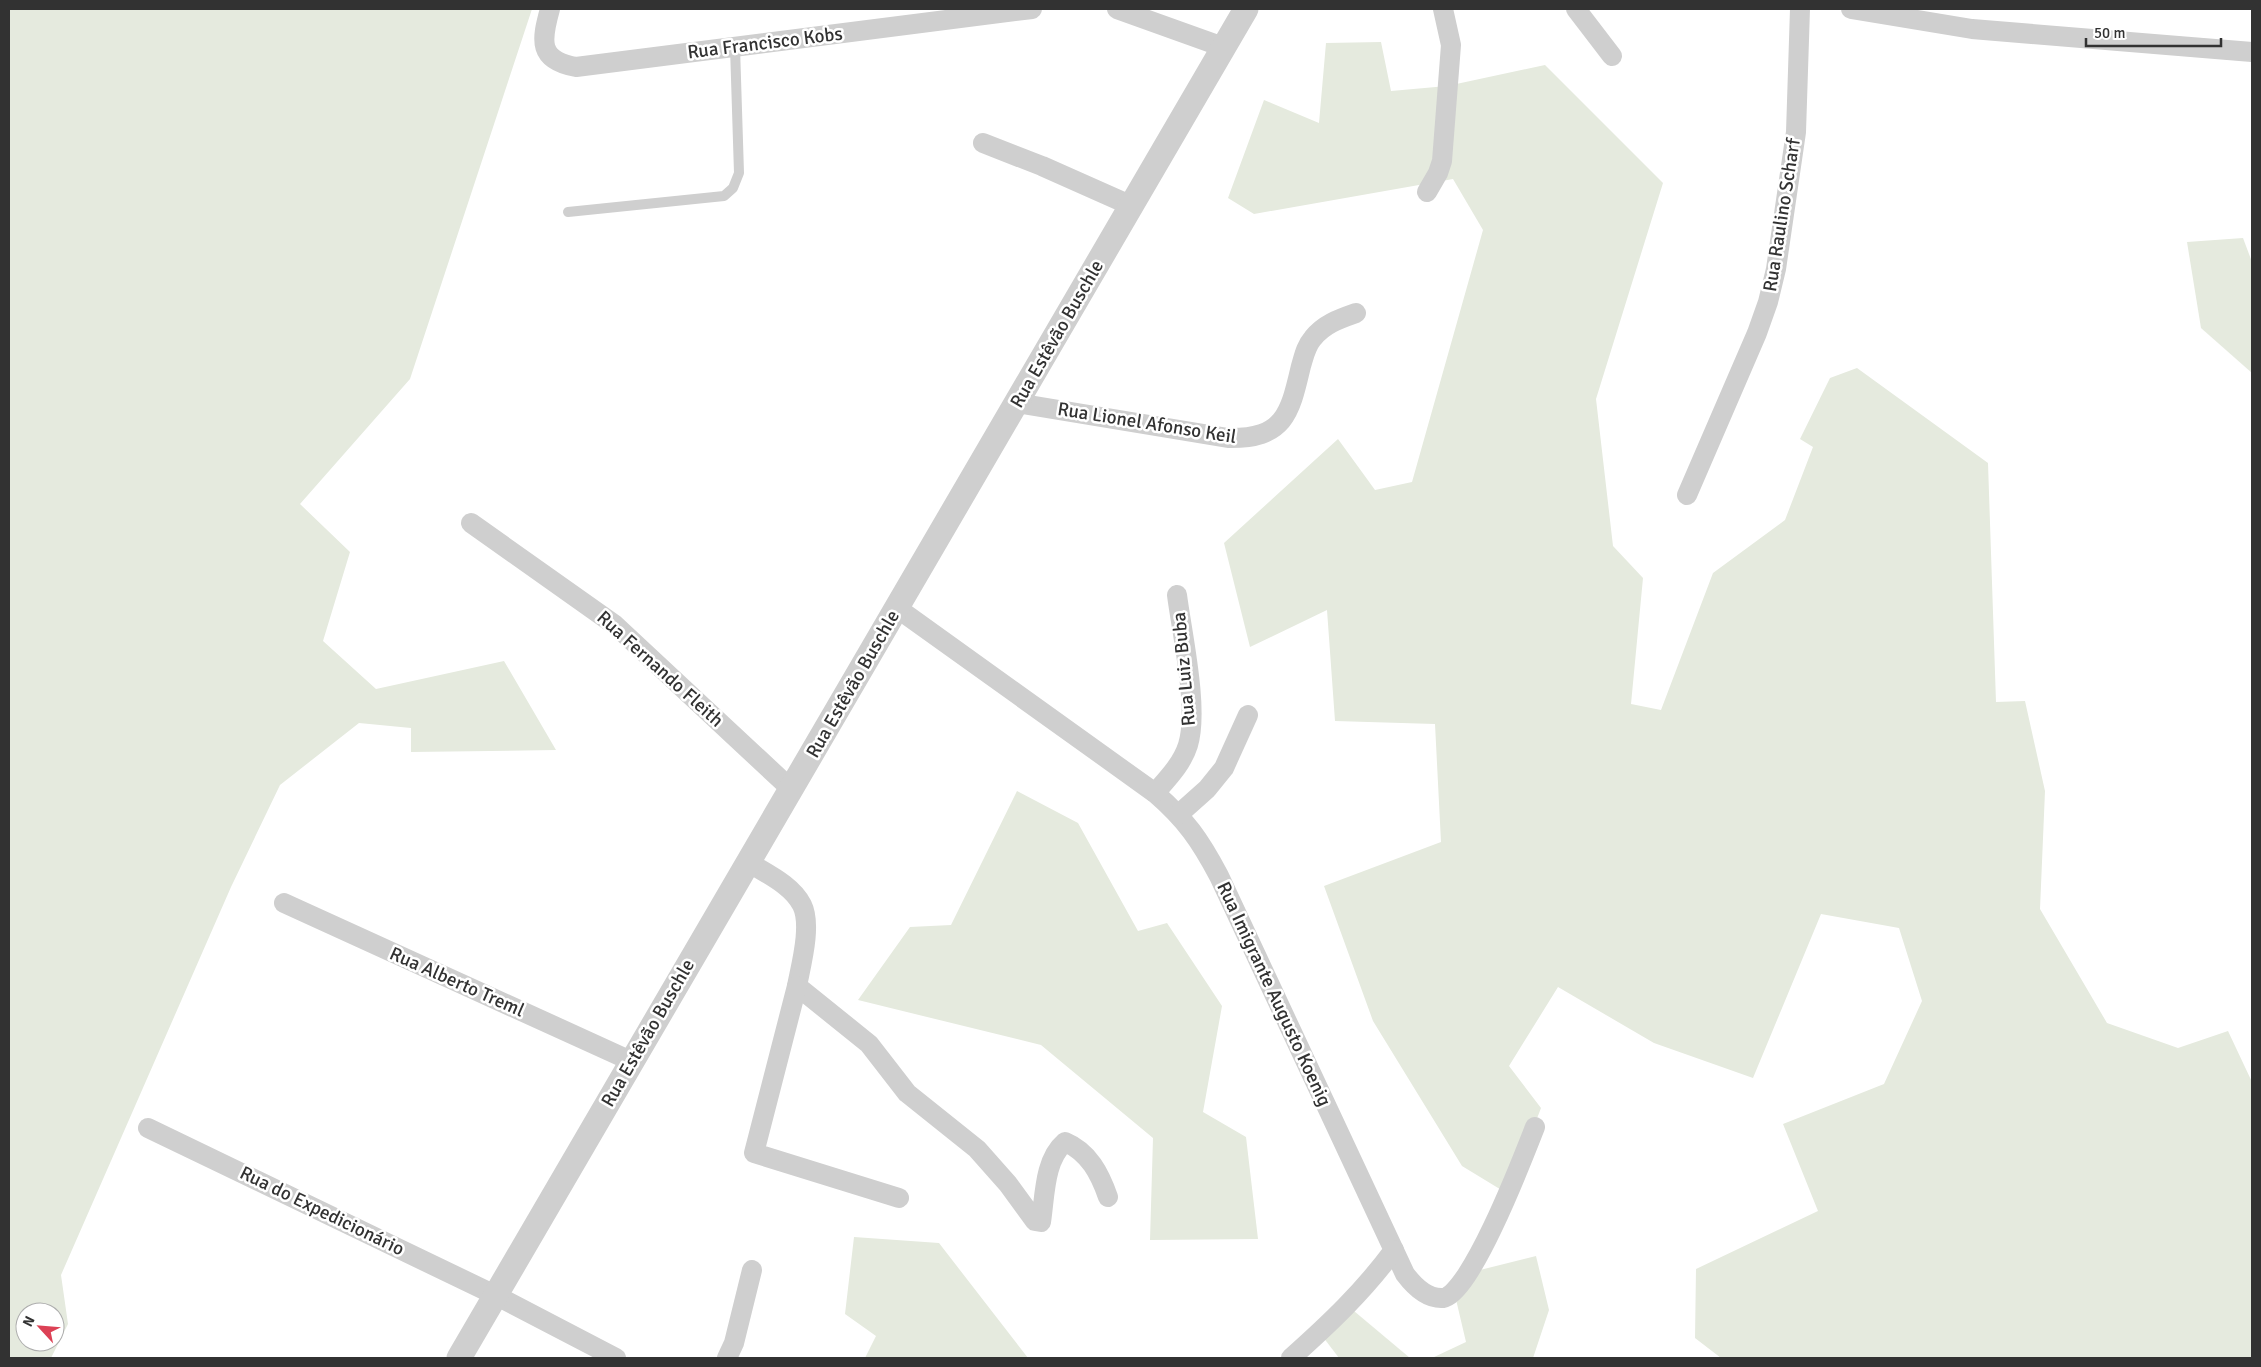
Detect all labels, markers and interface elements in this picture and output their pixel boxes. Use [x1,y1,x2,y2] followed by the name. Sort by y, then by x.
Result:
[2086,15,2221,47] scale bar
[686,22,844,64] street label: Rua Francisco Kobs
[2094,24,2125,42] text: 50 m
[1758,135,1806,293] street label: Rua Raulino Scharf
[1005,256,1109,412] street label: Rua Estêvão Buschle
[1056,397,1238,449] street label: Rua Lionel Afonso Keil
[592,606,728,732] street label: Rua Fernando Fleith
[801,606,905,762] street label: Rua Estêvão Buschle
[1167,611,1201,727] street label: Rua Luiz Buba
[1211,878,1337,1110] street label: Rua Imigrante Augusto Koenig
[386,942,528,1022] street label: Rua Alberto Treml
[596,955,700,1111] street label: Rua Estêvão Buschle
[236,1161,408,1261] street label: Rua do Expedicionário
[15,1302,65,1352] north arrow
[19,1313,39,1330] text: N

